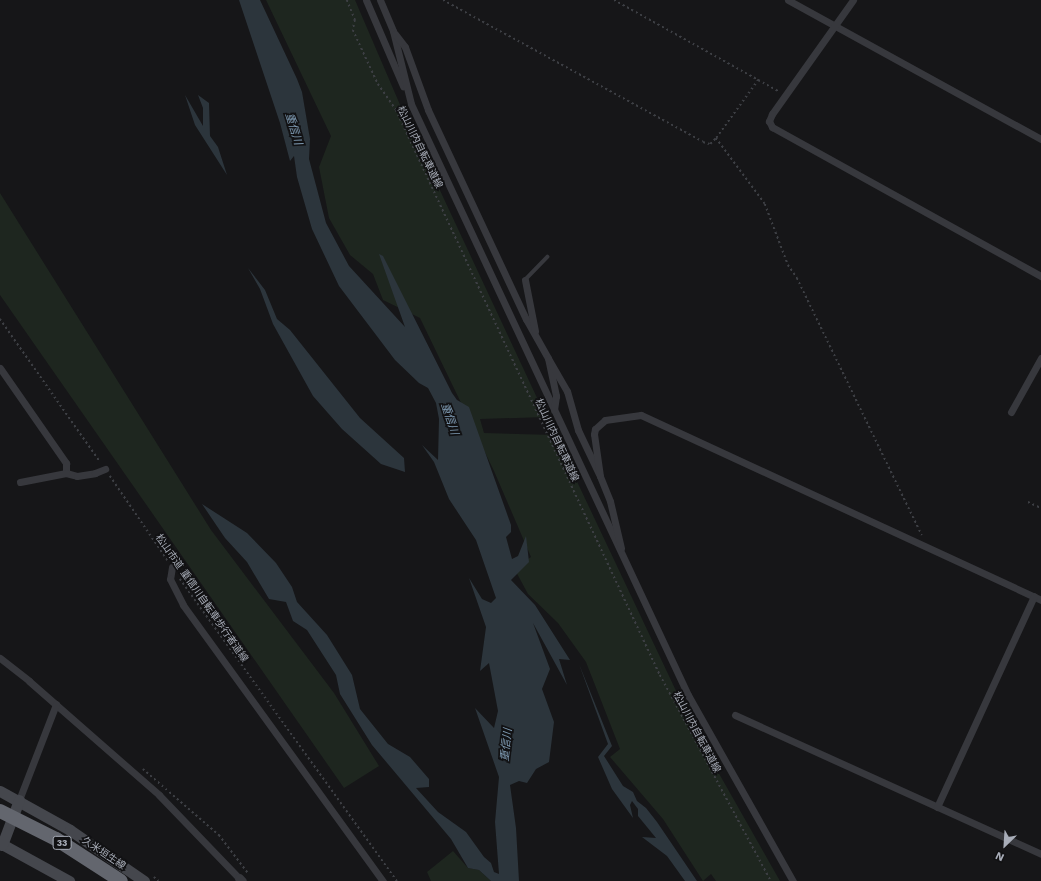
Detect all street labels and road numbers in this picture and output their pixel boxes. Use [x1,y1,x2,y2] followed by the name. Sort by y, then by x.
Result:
[395,104,445,190] street label: 松山川内自転車道線
[533,397,581,483] street label: 松山川内自転車道線
[153,532,251,664] street label: 松山市道 重信川自転車歩行者道線
[671,689,723,775] street label: 松山川内自転車道線
[80,834,128,872] street label: 久米垣生線
[52,836,72,850] road number: 33

